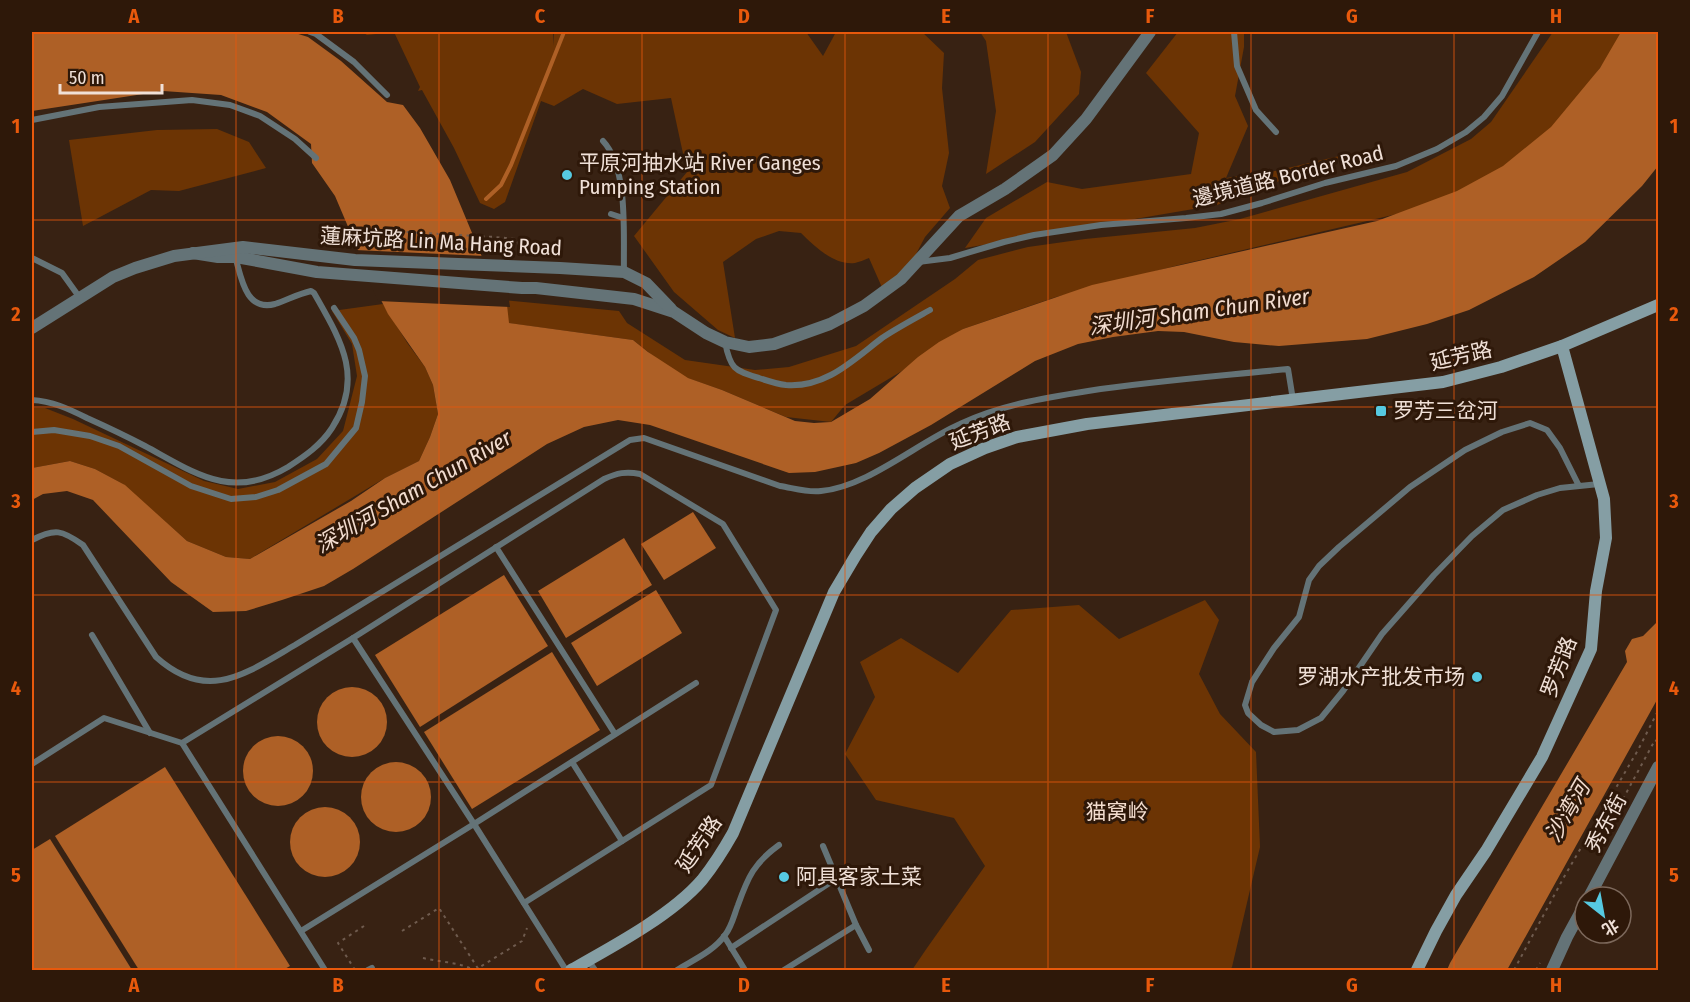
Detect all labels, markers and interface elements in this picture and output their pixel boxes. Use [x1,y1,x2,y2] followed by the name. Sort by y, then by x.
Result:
[128,4,141,28] text: A
[332,4,344,28] text: B
[535,4,546,28] text: C
[738,4,750,28] text: D
[941,4,951,28] text: E
[1146,4,1155,28] text: F
[1346,4,1358,28] text: G
[1550,4,1562,28] text: H
[60,57,162,95] scale bar
[69,67,105,89] text: 50 m
[12,114,20,138] text: 1
[1670,114,1678,138] text: 1
[1190,140,1386,212] street label: 邊境道路 Border Road
[579,150,821,200] place label: 平原河抽水站 River Ganges Pumping Station
[560,168,574,182] marker: 平原河抽水站 River Ganges Pumping Station
[319,223,563,261] street label: 蓮麻坑路 Lin Ma Hang Road
[1087,282,1312,340] water label: 深圳河 Sham Chun River
[10,302,21,326] text: 2
[1668,302,1679,326] text: 2
[1427,336,1495,376] street label: 延芳路
[1393,398,1498,424] place label: 罗芳三岔河
[1374,404,1388,418] marker: 罗芳三岔河
[946,409,1014,455] street label: 延芳路
[310,424,517,559] water label: 深圳河 Sham Chun River
[10,489,21,513] text: 3
[1668,489,1679,513] text: 3
[1536,633,1582,701] street label: 罗芳路
[1297,664,1465,690] place label: 罗湖水产批发市场
[1470,670,1484,684] marker: 罗湖水产批发市场
[11,676,21,700] text: 4
[1669,676,1679,700] text: 4
[1539,772,1598,847] water label: 沙湾河
[1580,789,1632,857] street label: 秀东街
[1086,799,1149,825] park label: 猫窝岭
[671,811,727,877] street label: 延芳路
[11,863,21,887] text: 5
[1669,863,1679,887] text: 5
[796,864,922,890] place label: 阿具客家土菜
[777,870,791,884] marker: 阿具客家土菜
[1573,885,1633,945] north arrow
[1599,915,1622,940] text: 北
[128,973,141,997] text: A
[332,973,344,997] text: B
[535,973,546,997] text: C
[738,973,750,997] text: D
[941,973,951,997] text: E
[1146,973,1155,997] text: F
[1346,973,1358,997] text: G
[1550,973,1562,997] text: H

